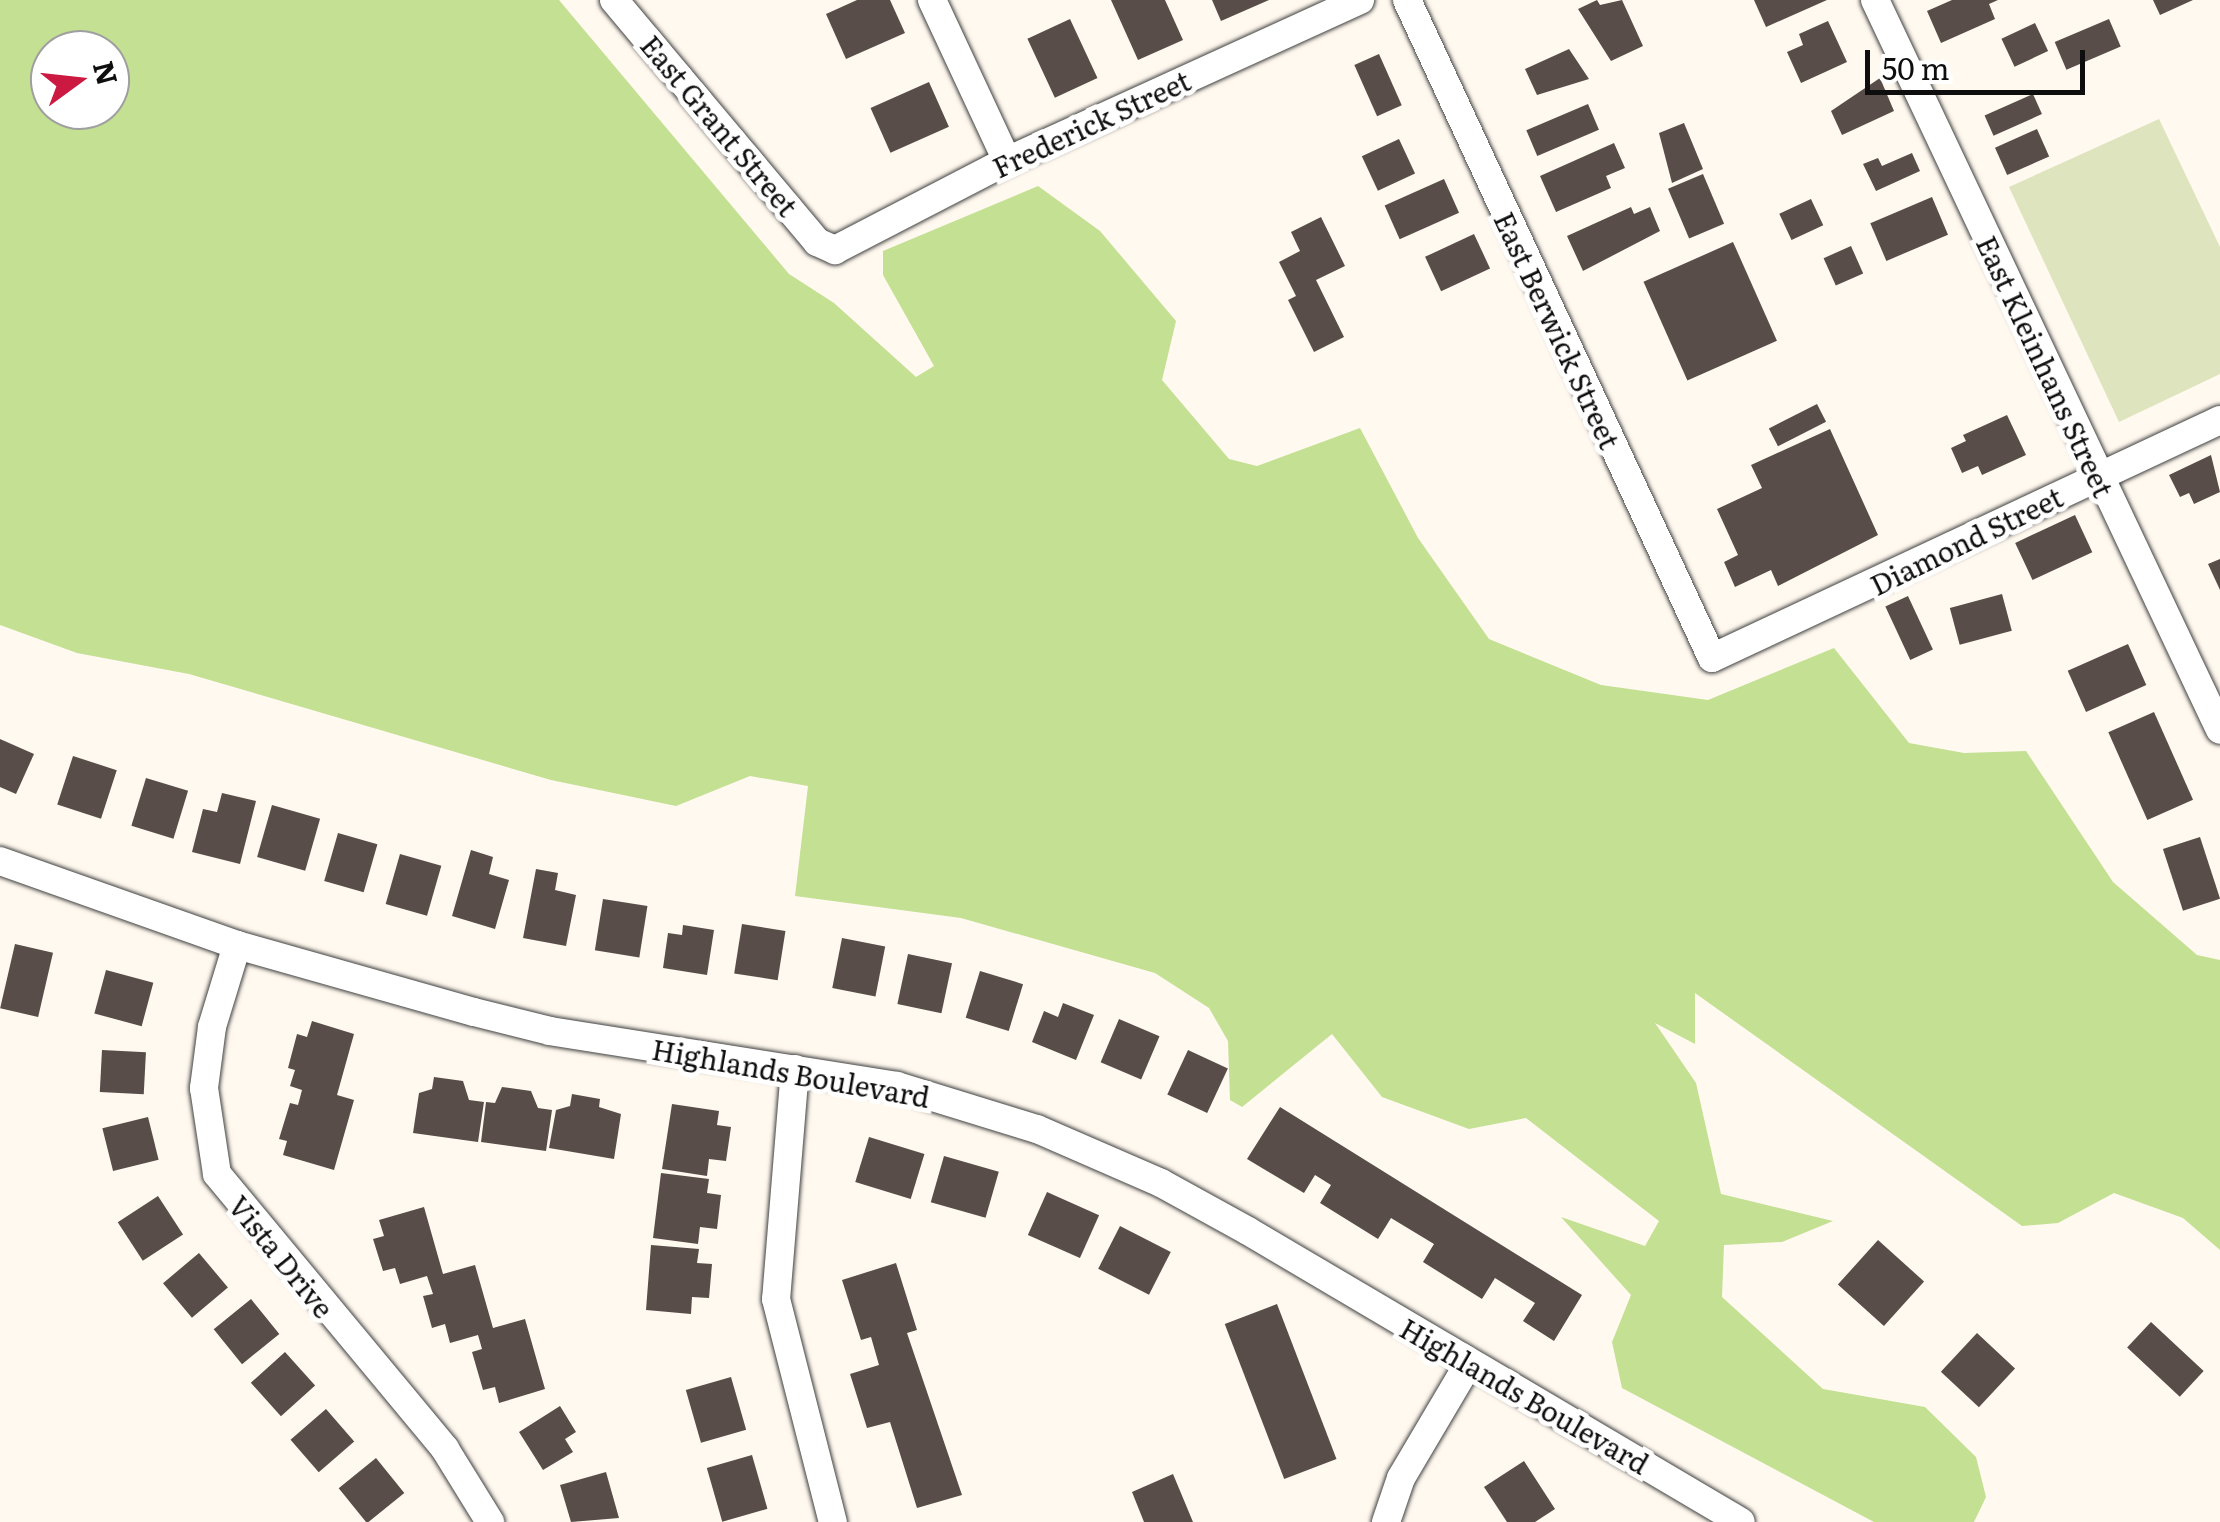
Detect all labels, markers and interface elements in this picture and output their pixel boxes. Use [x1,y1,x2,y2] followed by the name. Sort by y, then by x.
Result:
[635,28,805,222] street label: East Grant Street
[30,30,130,130] north arrow
[1870,30,2090,92] scale bar
[1882,45,1950,89] text: 50 m
[84,56,130,90] text: N
[987,62,1195,184] street label: Frederick Street
[1488,206,1628,454] street label: East Berwick Street
[1971,230,2121,502] street label: East Kleinhans Street
[1864,479,2068,601] street label: Diamond Street
[650,1031,932,1113] street label: Highlands Boulevard
[223,1188,341,1324] street label: Vista Drive
[1395,1310,1655,1480] street label: Highlands Boulevard

